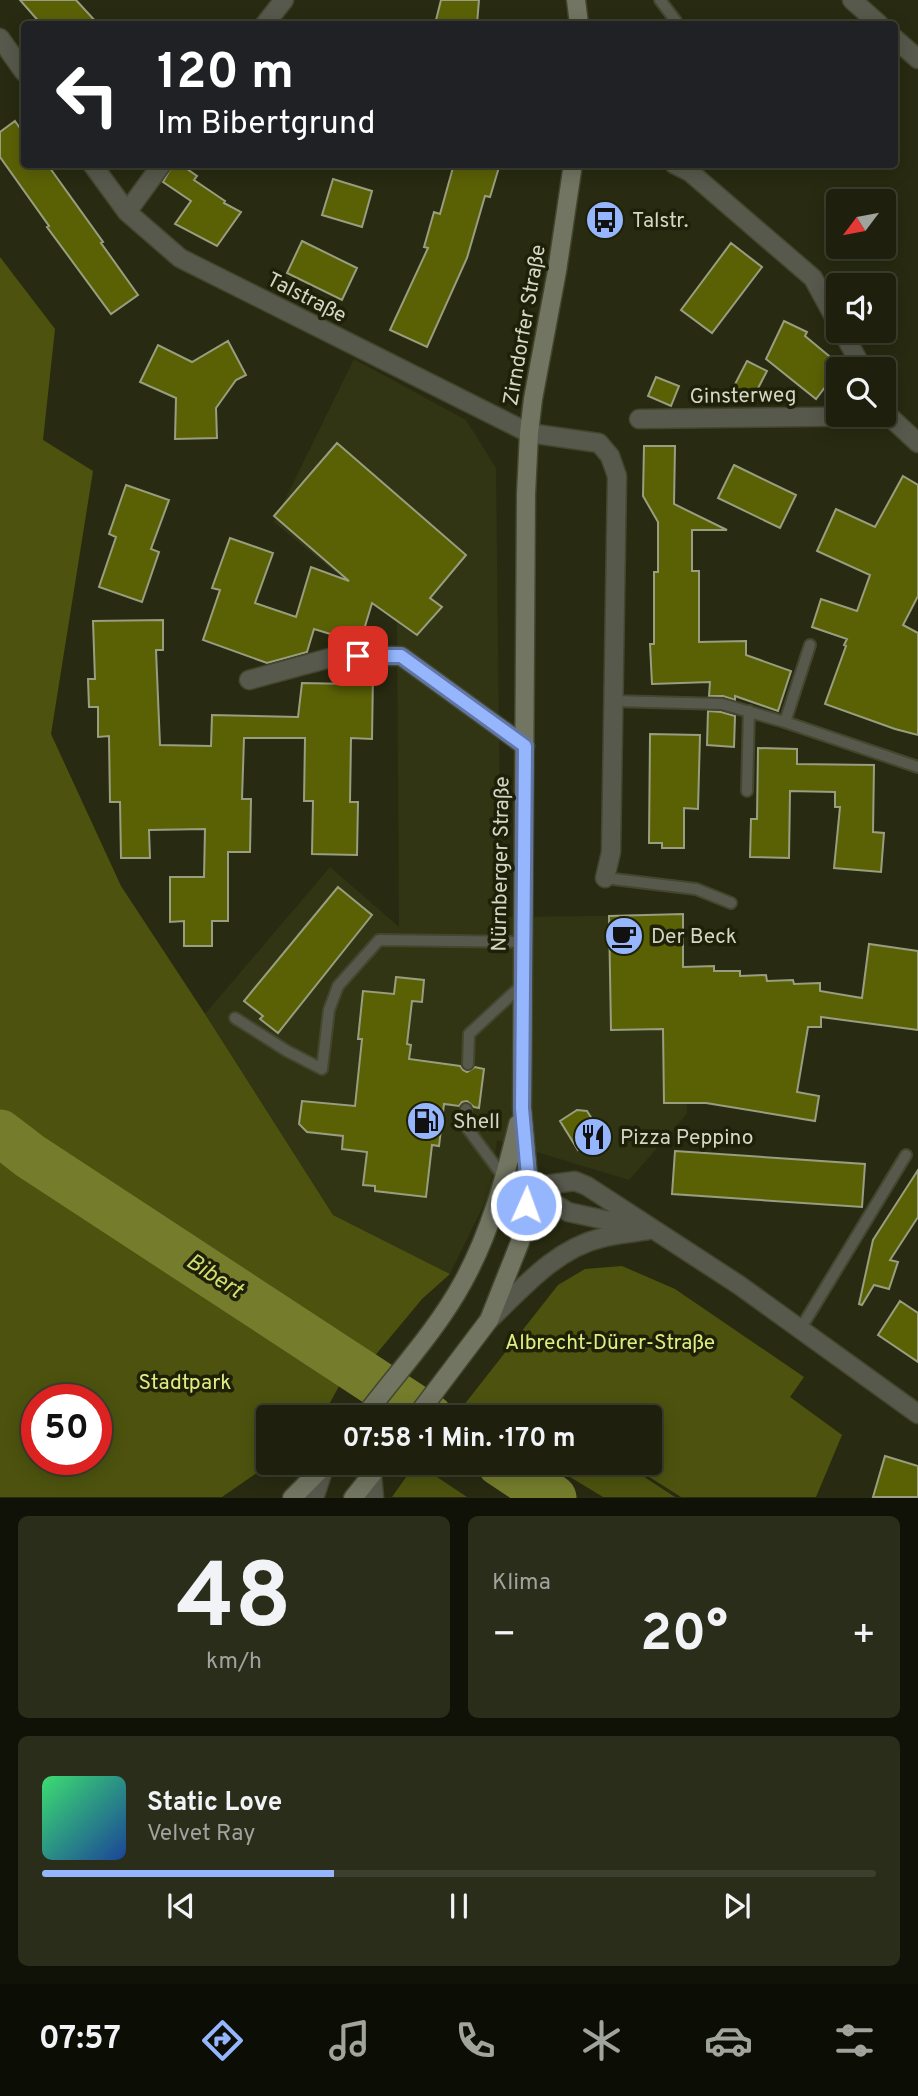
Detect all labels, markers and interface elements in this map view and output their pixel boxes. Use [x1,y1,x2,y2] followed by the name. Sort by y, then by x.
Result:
[157,44,294,106] text: 120 m
[42,49,133,140] icon: left
[157,105,376,145] text: Im Bibertgrund
[826,189,896,259] north arrow
[826,189,896,427] map controls
[584,199,626,241] bus stop icon: Talstr.
[632,208,688,235] place label: Talstr.
[498,243,553,408] street label: Zirndorfer Straße
[262,267,351,330] street label: Talstraße
[826,273,896,343] button: sound
[826,357,896,427] button: search
[689,382,797,411] street label: Ginsterweg
[328,626,388,686] pin
[339,637,377,675] icon: arrive
[486,776,517,952] street label: Nürnberger Straße
[603,915,645,957] cafe icon: Der Beck
[651,924,737,951] place label: Der Beck
[405,1100,447,1142] fuel station icon: Shell
[453,1109,500,1136] place label: Shell
[572,1116,614,1158] restaurant icon: Pizza Peppino
[620,1125,753,1152] place label: Pizza Peppino
[489,1168,563,1242] position arrow
[180,1248,249,1307] water label: Bibert
[505,1330,715,1357] park label: Albrecht-Dürer-Straße
[138,1370,232,1397] park label: Stadtpark
[21,1384,112,1475] speed limit sign: 50
[342,1423,576,1456] text: 07:58 · 1 Min. · 170 m
[176,1545,292,1660] text: 48
[492,1569,551,1598] text: Klima
[640,1603,728,1669] text: 20°
[492,1612,517,1661] text: −
[851,1612,876,1661] text: +
[206,1648,262,1677] text: km/h
[147,1787,282,1820] text: Static Love
[147,1820,255,1849] text: Velvet Ray
[162,1887,200,1925] icon: previous
[440,1887,478,1925] icon: pause
[718,1887,756,1925] icon: next
[198,2016,247,2065] icon: directions
[325,2016,374,2065] icon: music
[451,2016,500,2065] icon: phone
[577,2016,626,2065] icon: climate
[704,2016,753,2065] icon: car
[830,2016,879,2065] icon: filters
[39,2020,121,2060] text: 07:57

